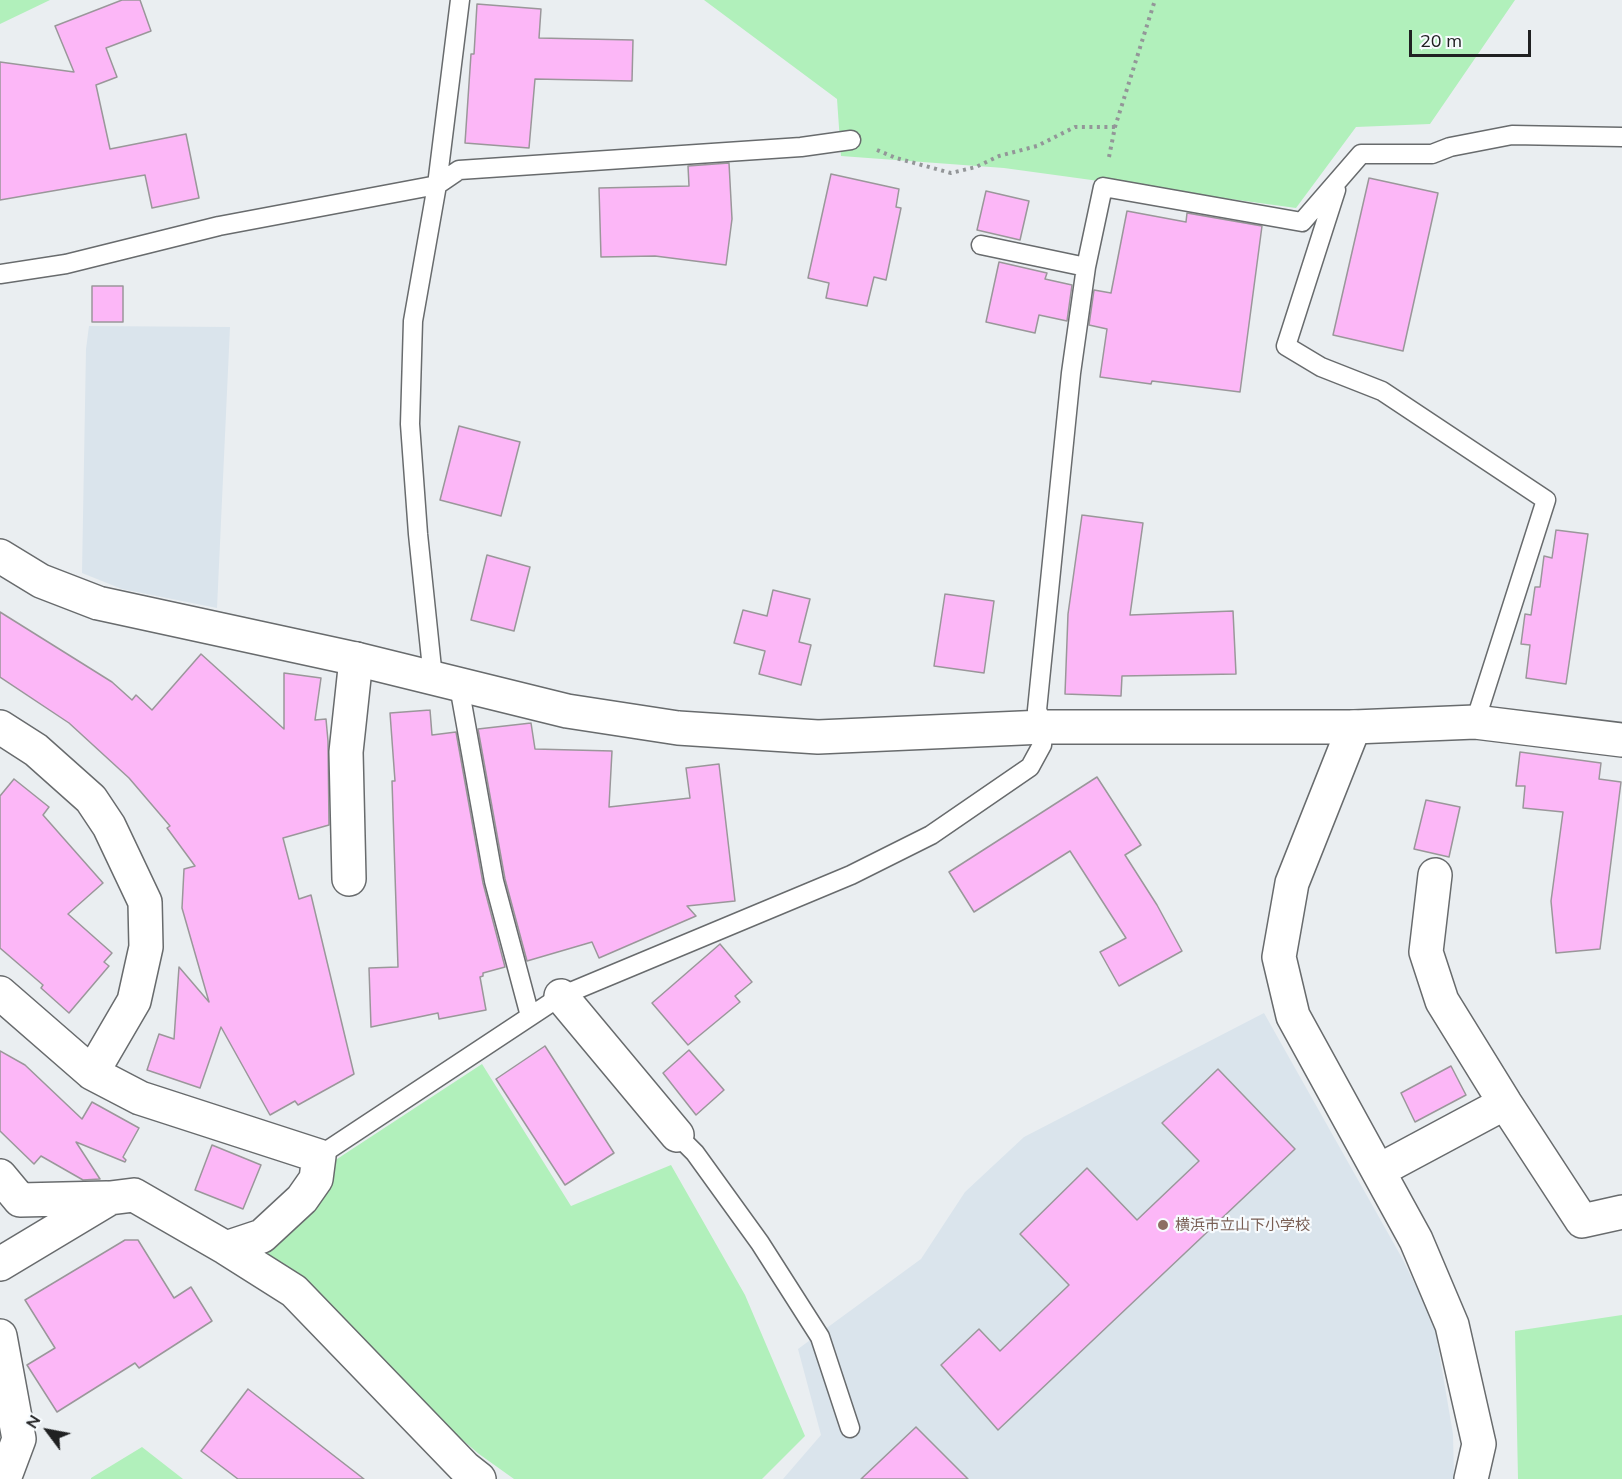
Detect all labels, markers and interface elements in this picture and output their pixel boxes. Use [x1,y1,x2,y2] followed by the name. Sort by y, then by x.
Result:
[1412,18,1534,56] scale bar
[1420,29,1462,52] text: 20 m
[1175,1216,1310,1234] place label: 横浜市立山下小学校
[1156,1218,1170,1232] marker: 横浜市立山下小学校
[18,1401,78,1461] north arrow
[21,1411,44,1432] text: N

